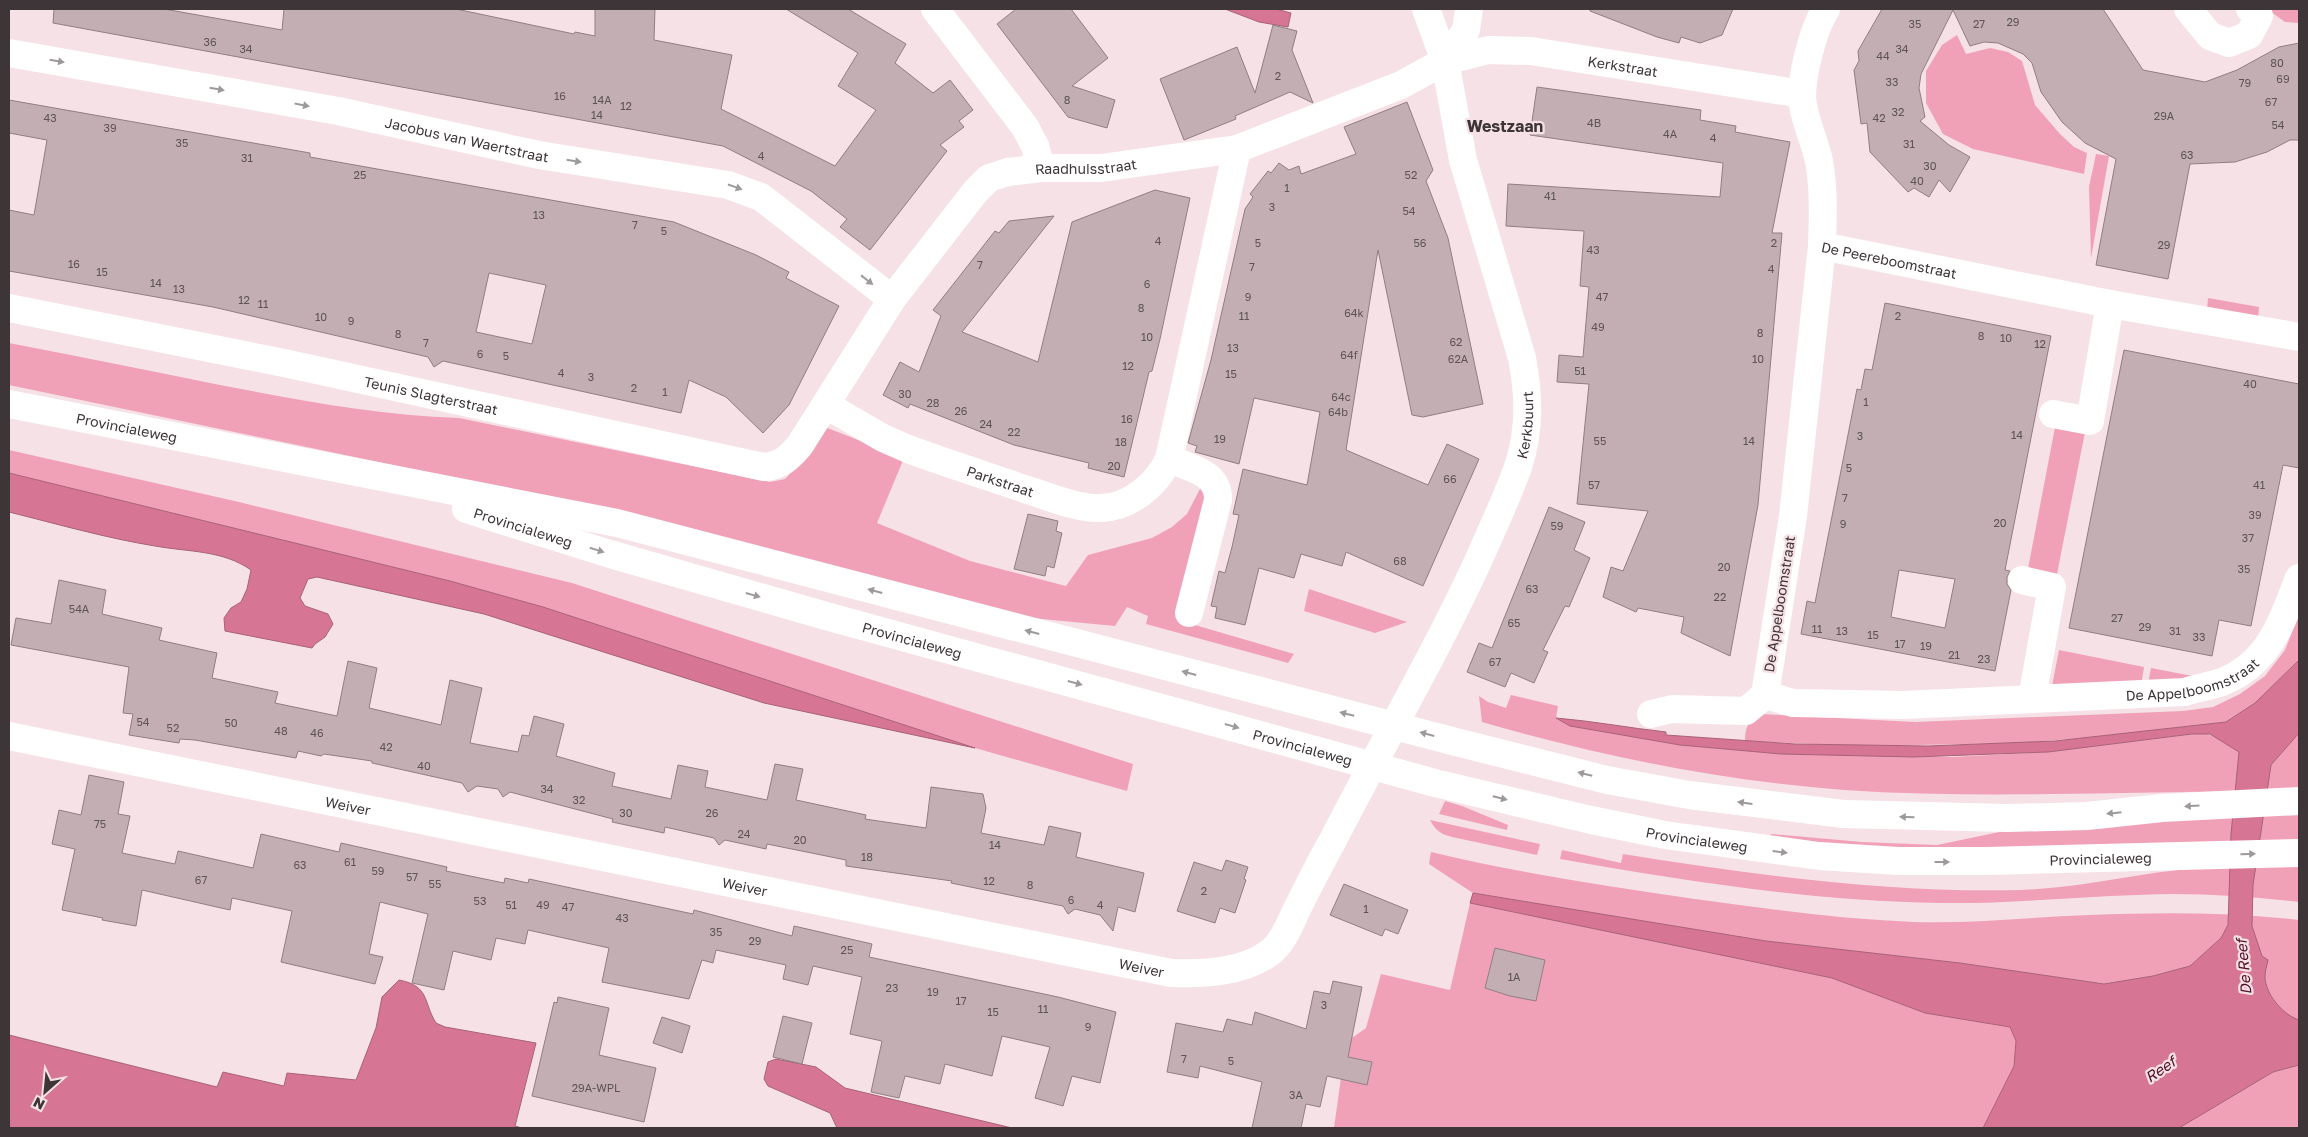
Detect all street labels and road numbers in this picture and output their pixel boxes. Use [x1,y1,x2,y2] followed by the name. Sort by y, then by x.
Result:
[1587,52,1659,80] street label: Kerkstraat
[383,113,550,165] street label: Jacobus van Waertstraat
[1034,155,1138,177] street label: Raadhuisstraat
[1820,238,1958,281] street label: De Peereboomstraat
[363,372,500,418] street label: Teunis Slagterstraat
[1512,391,1536,460] street label: Kerkbuurt
[75,409,179,445] street label: Provincialeweg
[965,462,1036,500] street label: Parkstraat
[472,504,575,550] street label: Provincialeweg
[1760,534,1798,674] street label: De Appelboomstraat
[861,618,964,661] street label: Provincialeweg
[2125,654,2262,703] street label: De Appelboomstraat
[1251,725,1354,768] street label: Provincialeweg
[324,792,373,818] street label: Weiver
[1645,823,1749,855] street label: Provincialeweg
[2049,848,2152,868] street label: Provincialeweg
[721,873,770,899] street label: Weiver
[1117,954,1166,980] street label: Weiver

